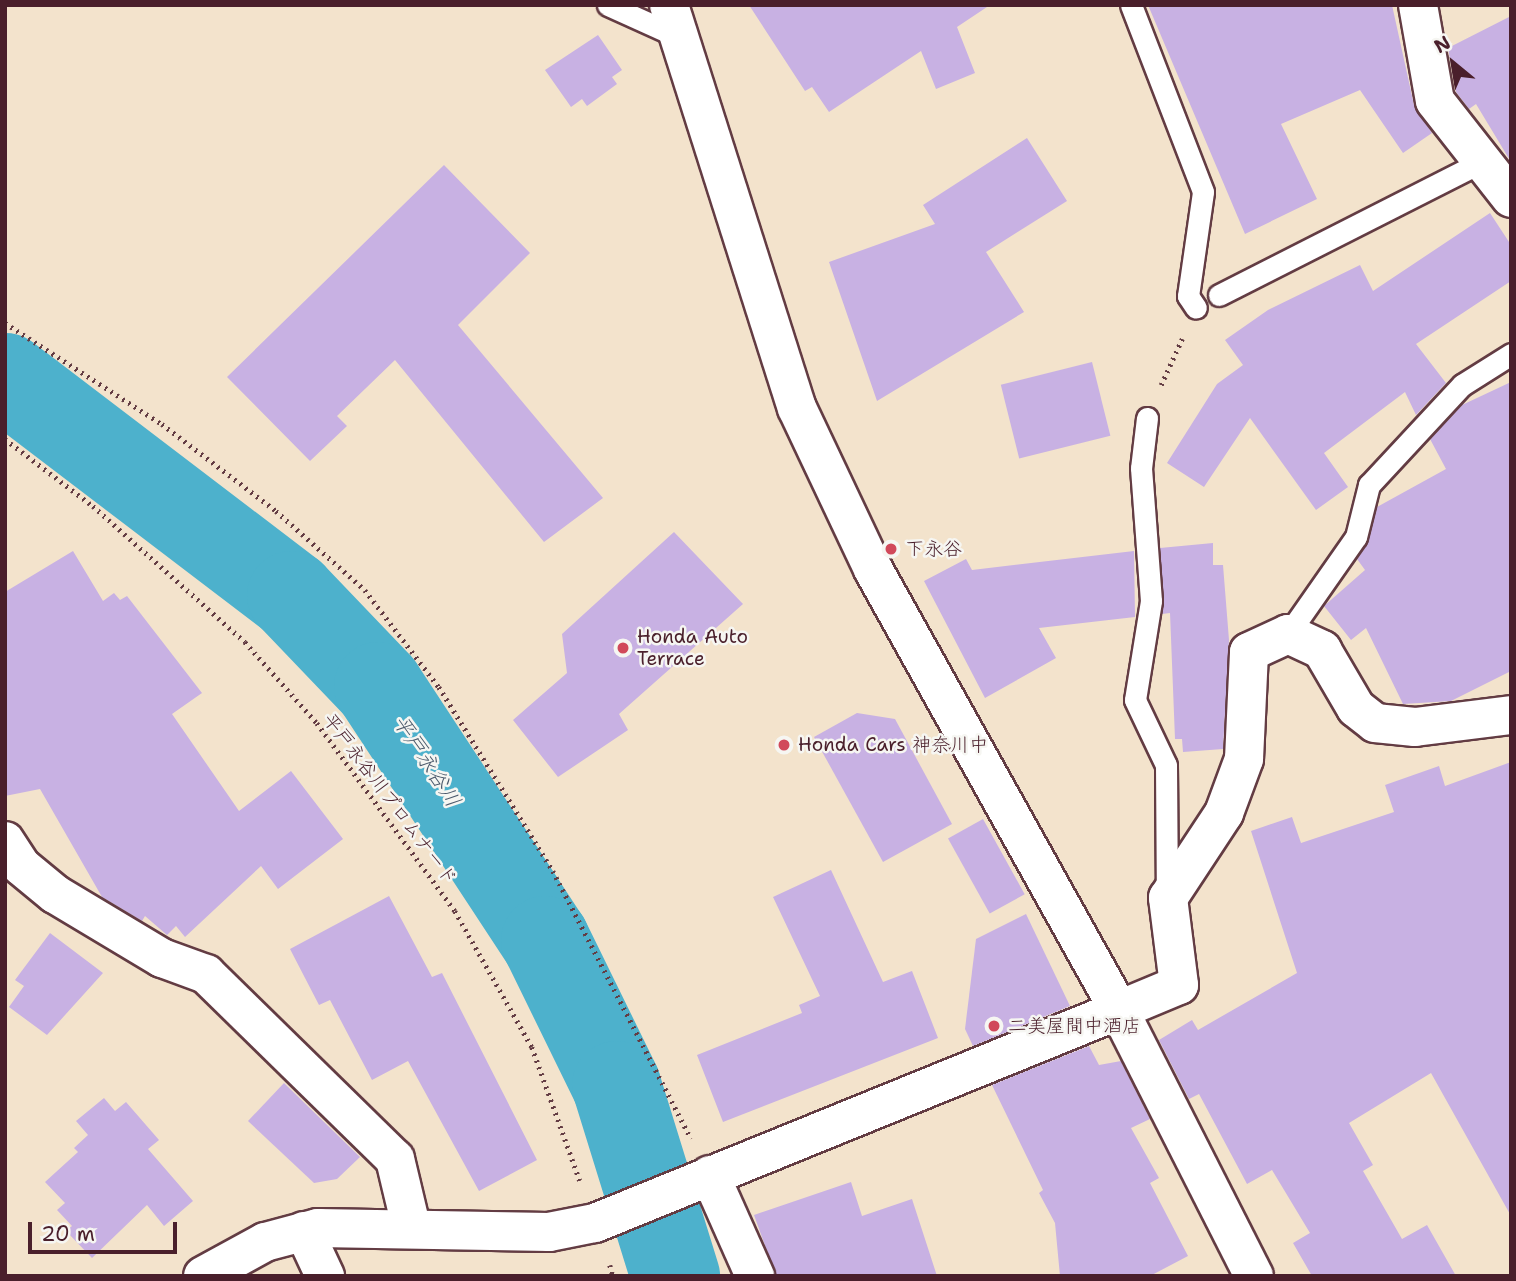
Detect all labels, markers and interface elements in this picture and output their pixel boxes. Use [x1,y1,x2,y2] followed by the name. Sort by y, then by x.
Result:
[1418,28,1488,98] north arrow
[1429,30,1455,59] text: N
[905,538,962,560] place label: 下永谷
[883,541,899,557] marker: 下永谷
[637,626,748,670] place label: Honda Auto Terrace
[615,640,631,656] marker: Honda Auto Terrace
[318,709,462,889] street label: 平戸永谷川プロムナード
[388,710,466,812] water label: 平戸永谷川
[798,734,988,756] place label: Honda Cars 神奈川中
[776,737,792,753] marker: Honda Cars 神奈川中
[1008,1015,1141,1037] place label: 二美屋間中酒店
[986,1018,1002,1034] marker: 二美屋間中酒店
[32,1208,180,1252] scale bar
[41,1220,95,1248] text: 20 m

